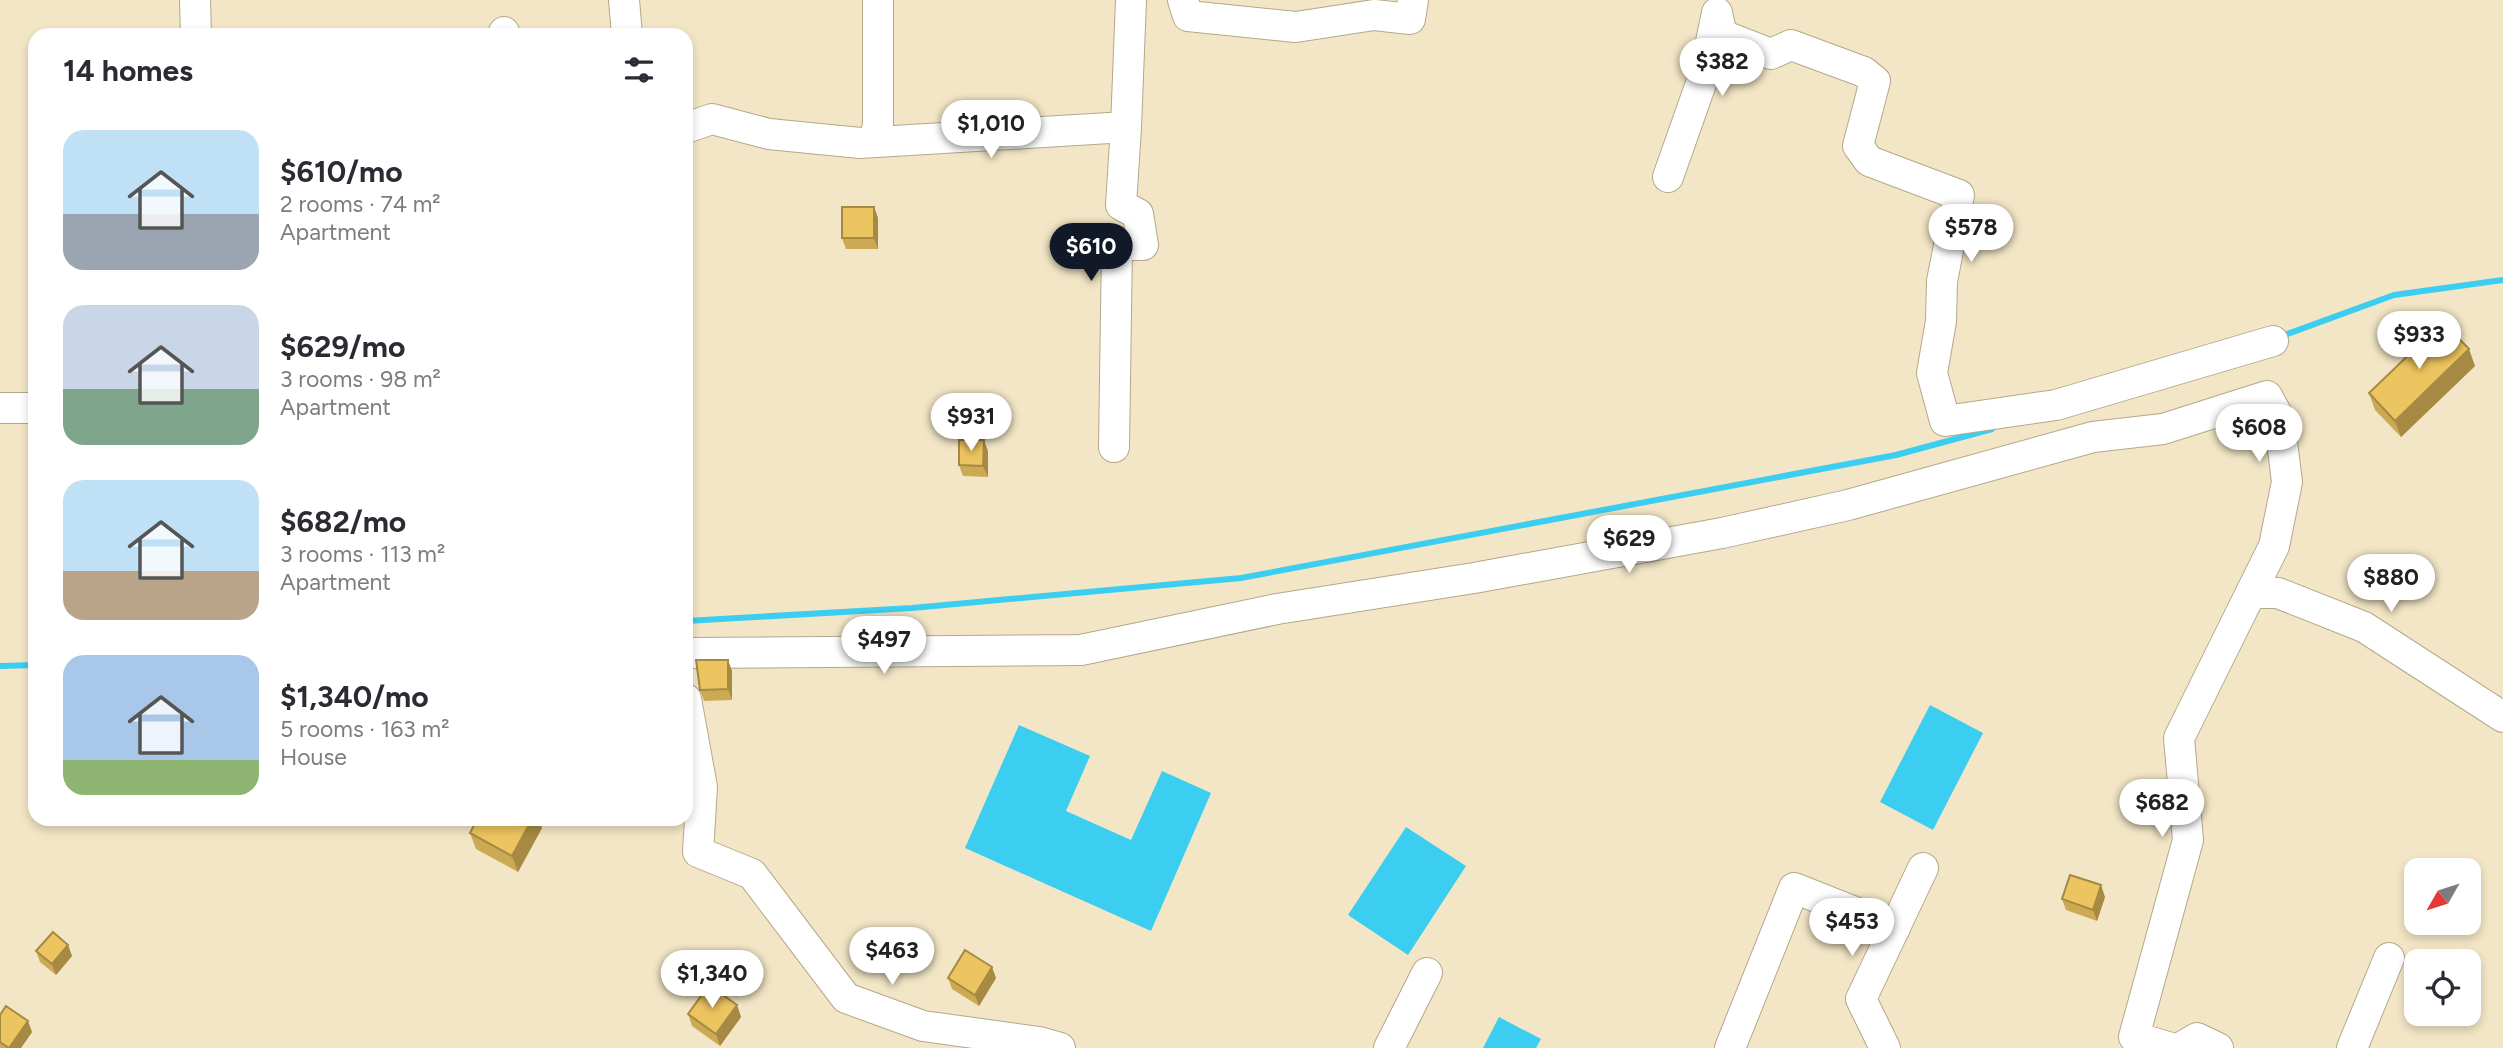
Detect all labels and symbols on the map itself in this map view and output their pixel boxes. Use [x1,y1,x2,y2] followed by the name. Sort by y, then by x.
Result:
[1681,38,1763,98] pin: $382
[934,100,1048,160] pin: $1,010
[1930,204,2012,264] pin: $578
[1050,224,1132,283] pin: $610
[2378,312,2460,371] pin: $933
[930,393,1012,453] pin: $931
[2218,405,2300,464] pin: $608
[1588,516,1670,575] pin: $629
[2350,554,2432,614] pin: $880
[843,616,925,676] pin: $497
[2121,780,2203,839] pin: $682
[2404,858,2482,934] north arrow
[1811,898,1893,958] pin: $453
[851,928,933,987] pin: $463
[655,950,769,1010] pin: $1,340

